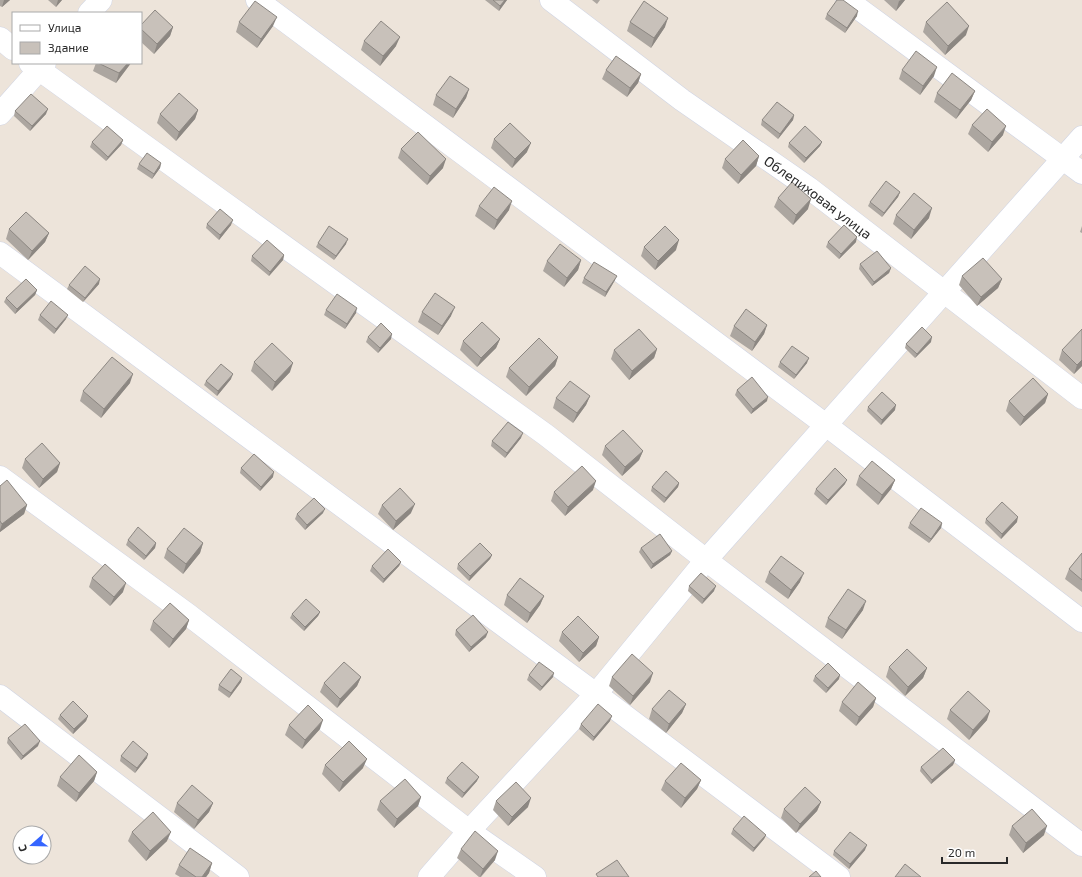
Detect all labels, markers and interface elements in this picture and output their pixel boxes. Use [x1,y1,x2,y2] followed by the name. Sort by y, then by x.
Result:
[12,12,142,64] legend
[48,20,81,34] text: Улица
[48,40,89,54] text: Здание
[761,151,876,242] street label: Облепиховая улица
[12,825,52,865] north arrow
[942,839,1007,865] scale bar
[15,843,29,854] text: С
[948,845,975,859] text: 20 m

